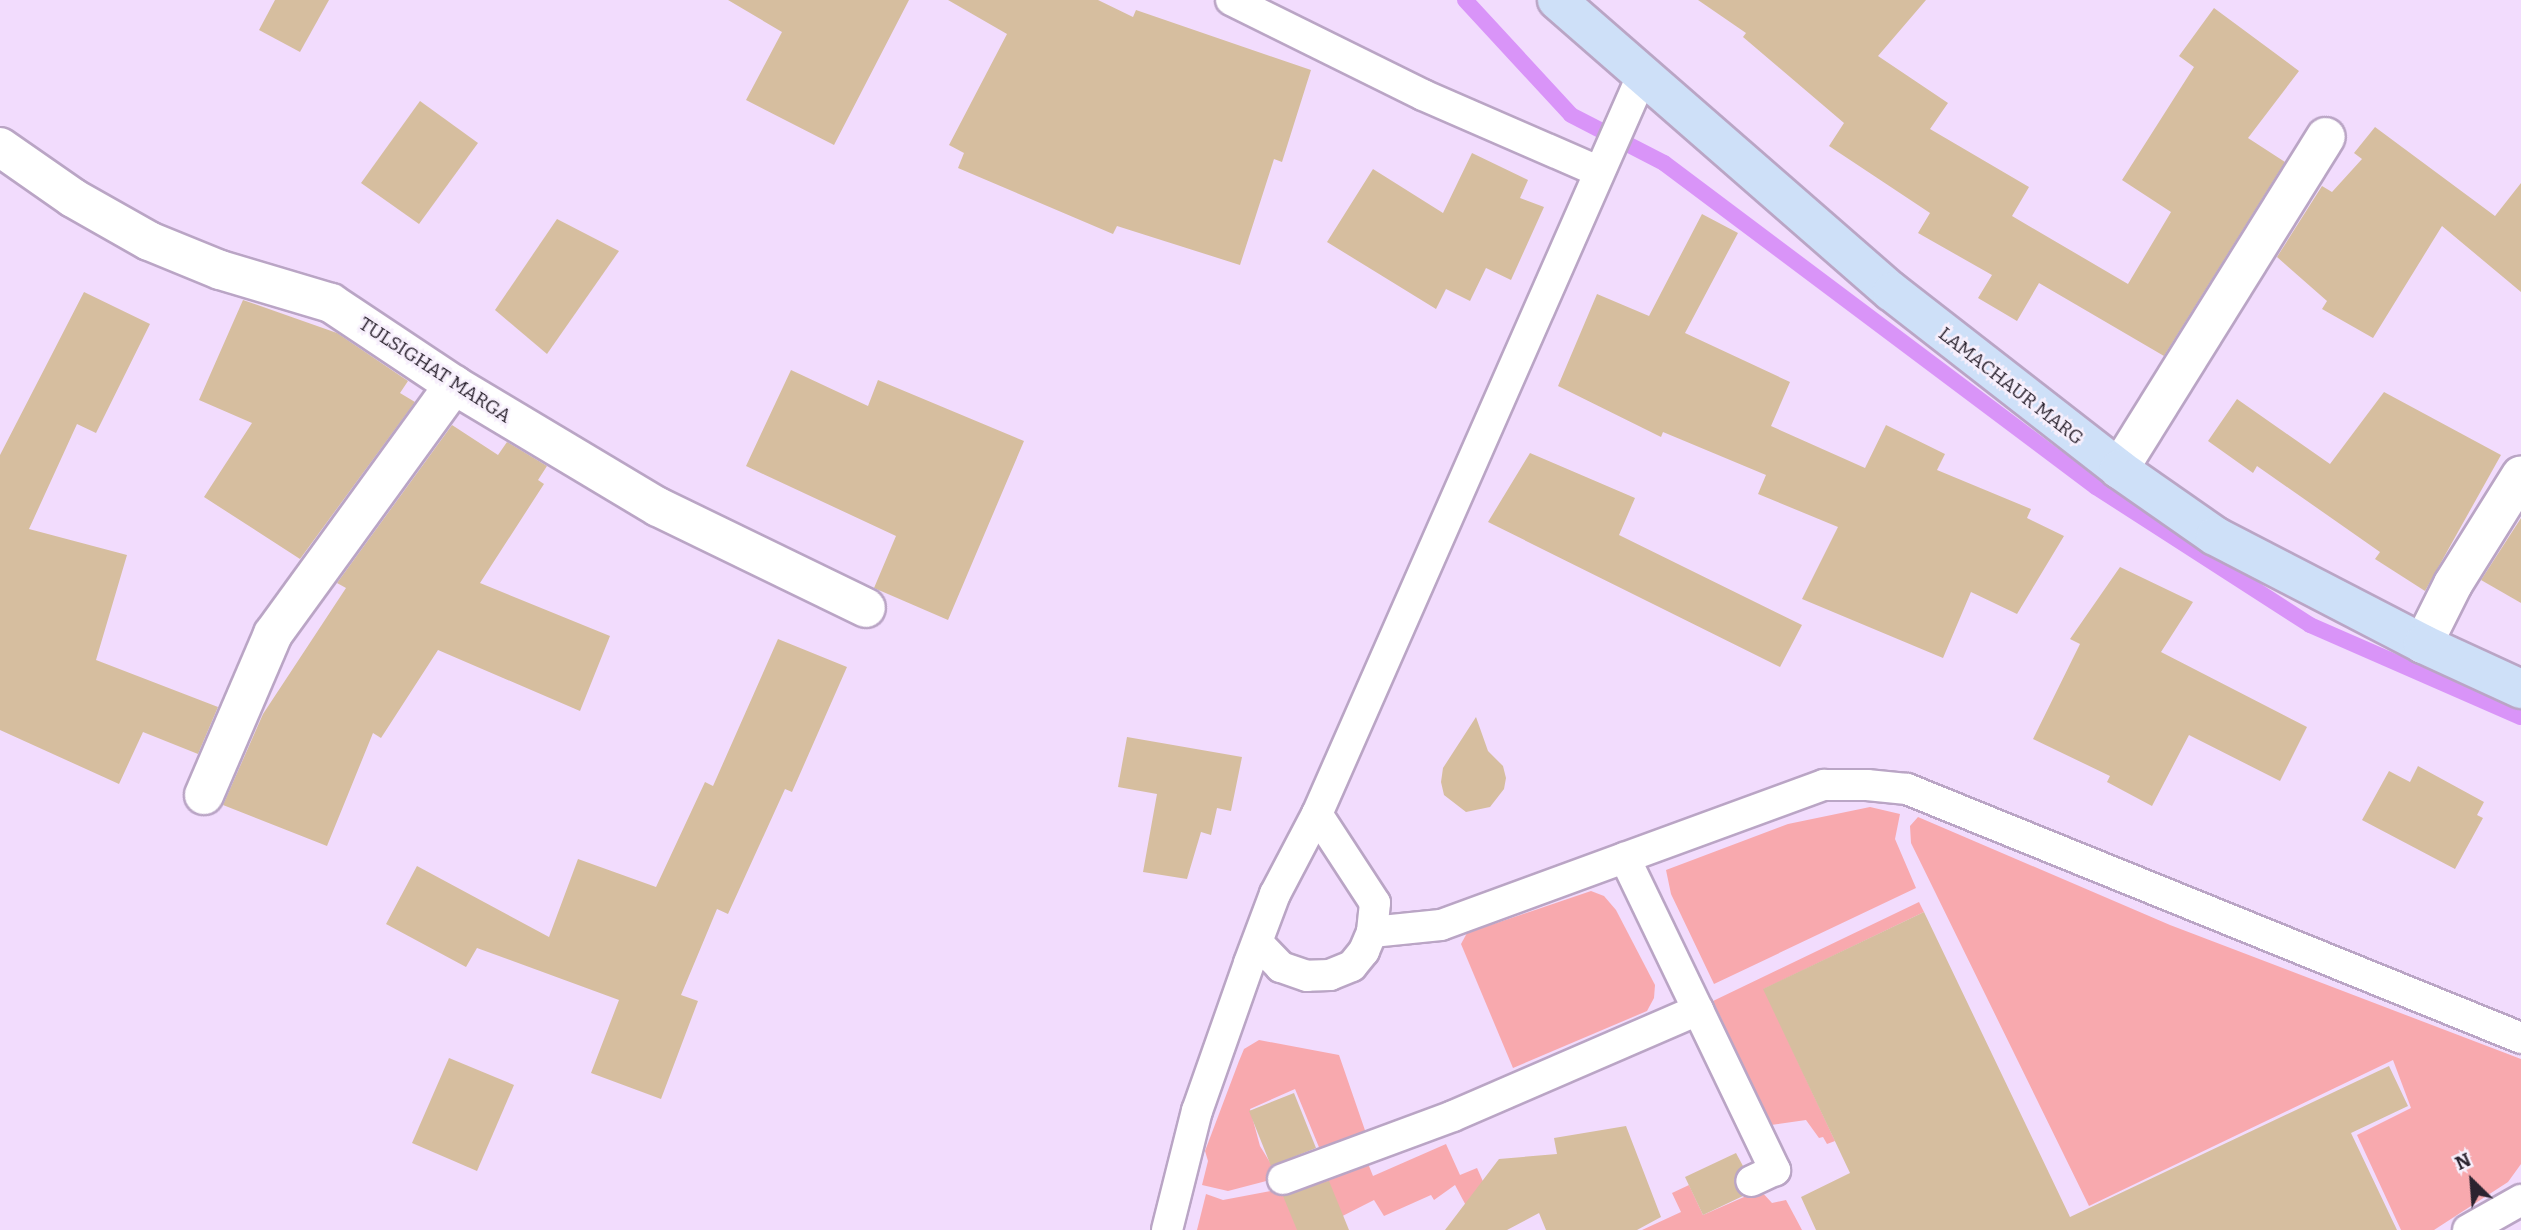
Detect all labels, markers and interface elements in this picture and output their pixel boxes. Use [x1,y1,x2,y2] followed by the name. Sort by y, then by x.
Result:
[355,312,515,428] street label: TULSIGHAT MARGA
[1934,322,2088,450] street label: LAMACHAUR MARG
[2437,1146,2507,1216] north arrow
[2451,1148,2474,1175] text: N

